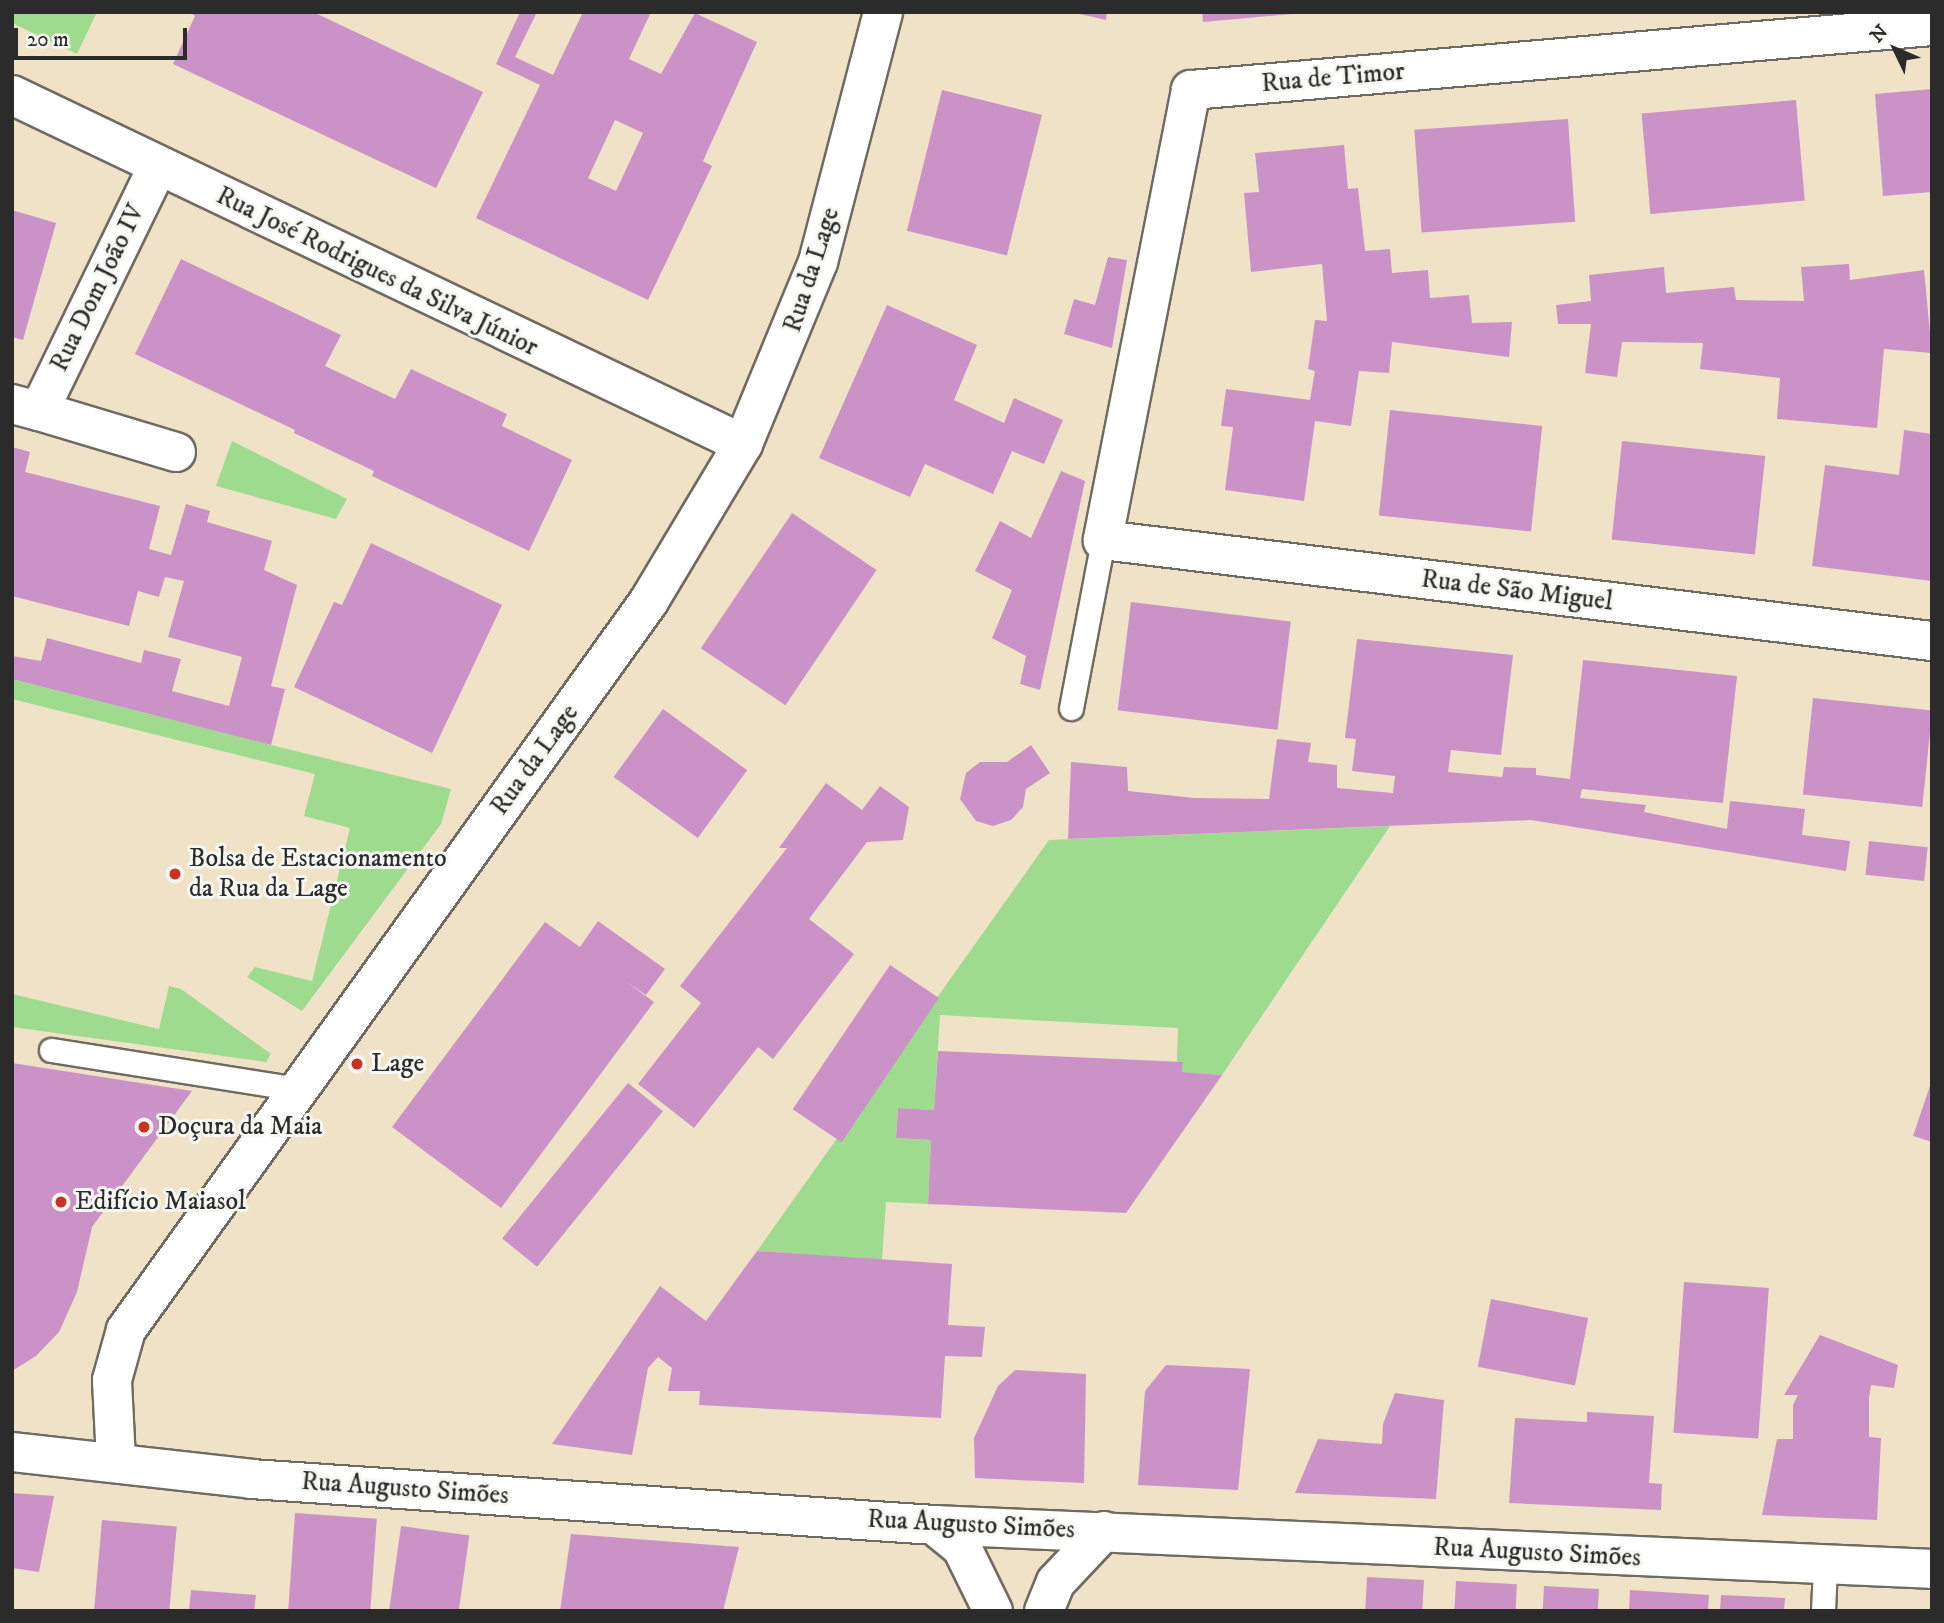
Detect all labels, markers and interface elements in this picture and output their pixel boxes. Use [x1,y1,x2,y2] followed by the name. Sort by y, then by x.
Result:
[18,14,191,58] scale bar
[1860,14,1930,84] north arrow
[1866,20,1893,48] text: N
[27,27,69,53] text: 20 m
[1260,56,1406,100] street label: Rua de Timor
[211,180,543,364] street label: Rua José Rodrigues da Silva Júnior
[44,199,152,377] street label: Rua Dom João IV
[777,204,847,336] street label: Rua da Lage
[1419,564,1615,618] street label: Rua de São Miguel
[484,699,586,821] street label: Rua da Lage
[189,843,447,904] place label: Bolsa de Estacionamento da Rua da Lage
[167,866,183,882] marker: Bolsa de Estacionamento da Rua da Lage
[371,1048,424,1080] place label: Lage
[349,1056,365,1072] marker: Lage
[158,1111,322,1143] place label: Doçura da Maia
[136,1119,152,1135] marker: Doçura da Maia
[75,1186,246,1218] place label: Edifício Maiasol
[53,1194,69,1210] marker: Edifício Maiasol
[300,1466,510,1512] street label: Rua Augusto Simões
[866,1504,1076,1546] street label: Rua Augusto Simões
[1432,1532,1642,1574] street label: Rua Augusto Simões

